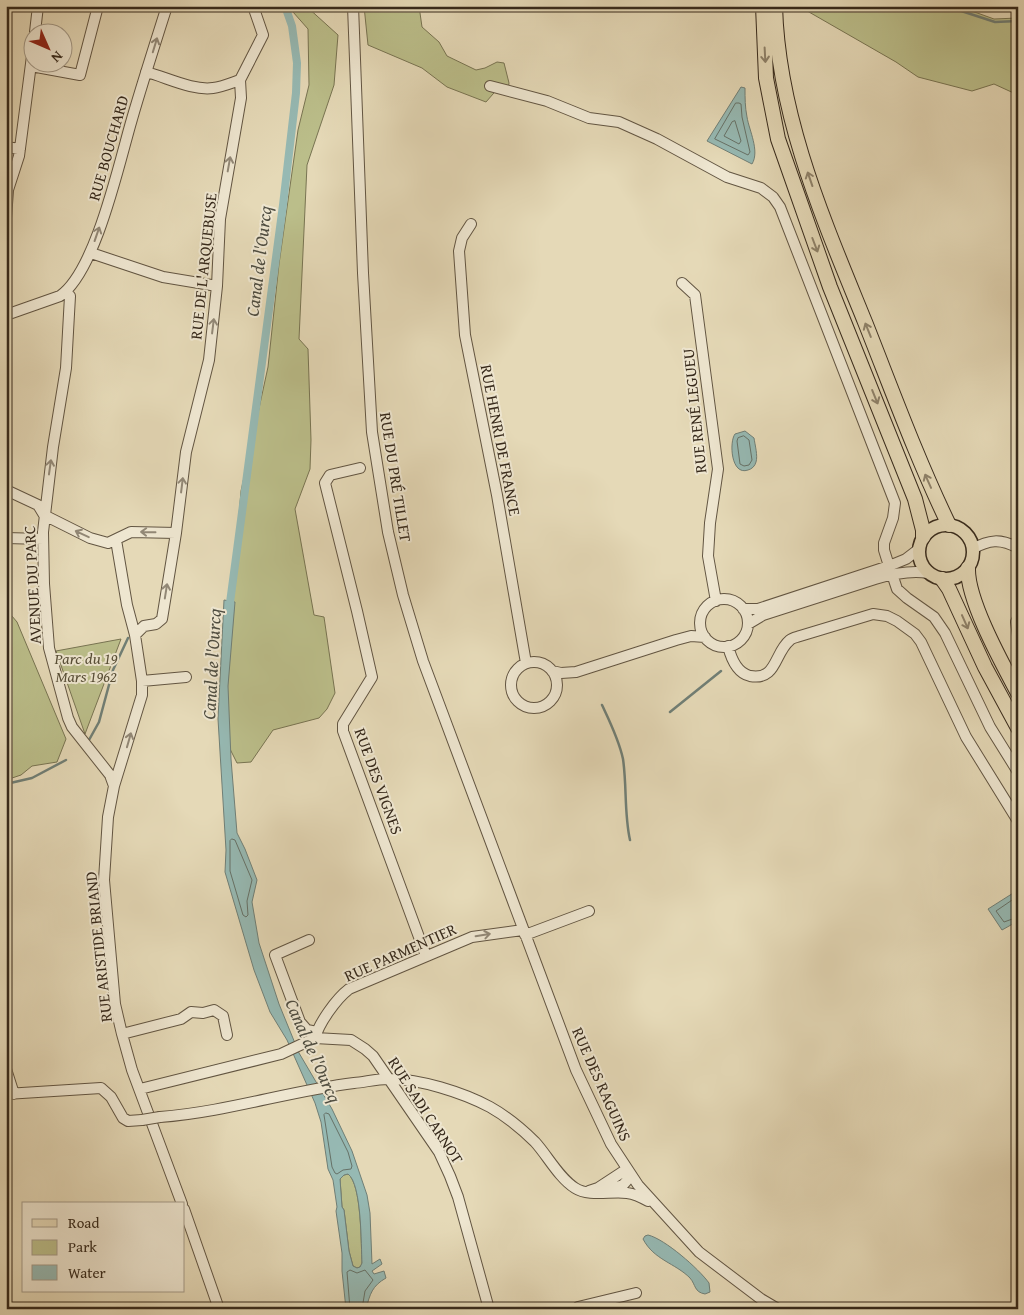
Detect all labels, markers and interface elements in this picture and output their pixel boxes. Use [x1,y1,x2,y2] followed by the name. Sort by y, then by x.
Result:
[22,22,72,72] north arrow
[150,37,160,53] one-way arrow
[46,47,68,68] text: N
[760,47,769,63] one-way arrow
[81,92,135,204] street label: RUE BOUCHARD
[225,157,235,173] one-way arrow
[804,171,814,187] one-way arrow
[183,191,223,341] street label: RUE DE L'ARQUEBUSE
[238,203,279,318] water label: Canal de l'Ourcq
[93,226,103,242] one-way arrow
[811,237,820,252] one-way arrow
[208,318,218,334] one-way arrow
[863,323,872,338] one-way arrow
[675,347,712,475] street label: RUE RENÉ LEGUEU
[475,362,527,518] street label: RUE HENRI DE FRANCE
[870,389,880,404] one-way arrow
[374,410,418,544] street label: RUE DU PRÉ TILLET
[46,459,56,475] one-way arrow
[923,474,933,489] one-way arrow
[177,477,187,493] one-way arrow
[17,525,47,645] street label: AVENUE DU PARC
[140,528,156,537] one-way arrow
[75,529,90,538] one-way arrow
[162,584,172,600] one-way arrow
[195,607,228,720] water label: Canal de l'Ourcq
[960,614,970,629] one-way arrow
[54,646,118,688] park label: Parc du 19 Mars 1962
[349,724,409,838] street label: RUE DES VIGNES
[125,732,134,748] one-way arrow
[78,870,118,1024] street label: RUE ARISTIDE BRIAND
[340,916,461,988] street label: RUE PARMENTIER
[475,929,491,939] one-way arrow
[278,994,349,1108] water label: Canal de l'Ourcq
[566,1023,638,1145] street label: RUE DES RAGUINS
[382,1052,470,1168] street label: RUE SADI CARNOT
[22,1202,185,1292] legend
[68,1212,99,1233] text: Road
[68,1236,97,1257] text: Park
[68,1262,106,1283] text: Water

